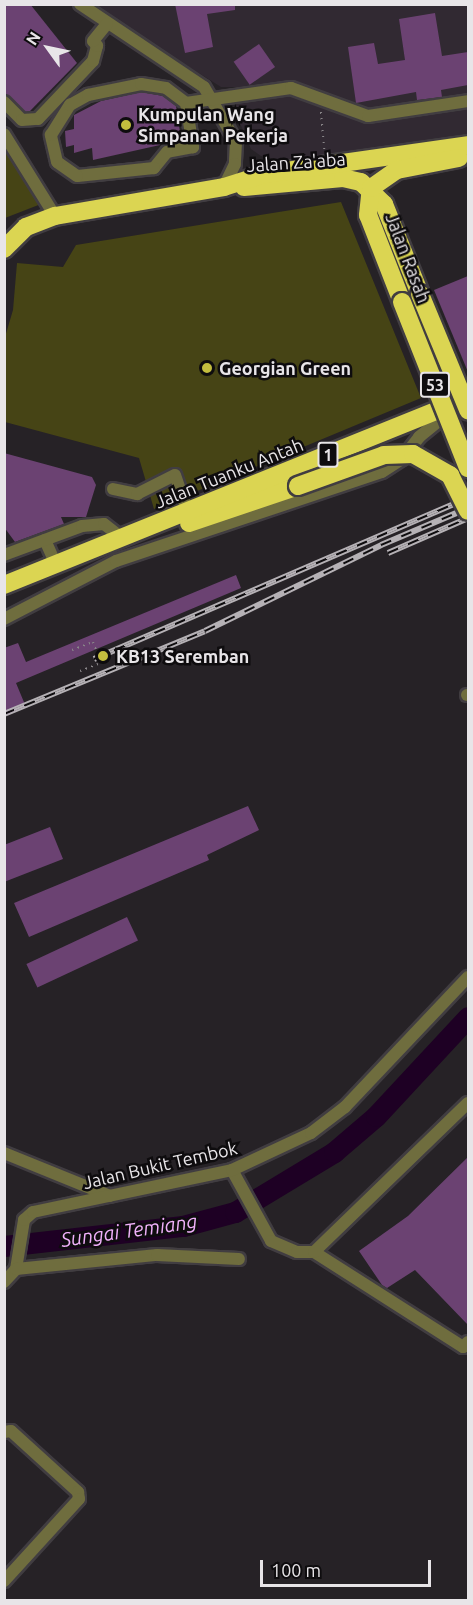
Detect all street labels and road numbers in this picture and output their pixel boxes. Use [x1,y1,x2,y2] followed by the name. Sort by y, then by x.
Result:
[246,148,346,176] street label: Jalan Za'aba
[381,210,435,306] street label: Jalan Rasah
[418,372,452,398] road number: 53
[152,433,306,513] street label: Jalan Tuanku Antah
[316,442,340,468] road number: 1
[81,1137,239,1193] street label: Jalan Bukit Tembok

